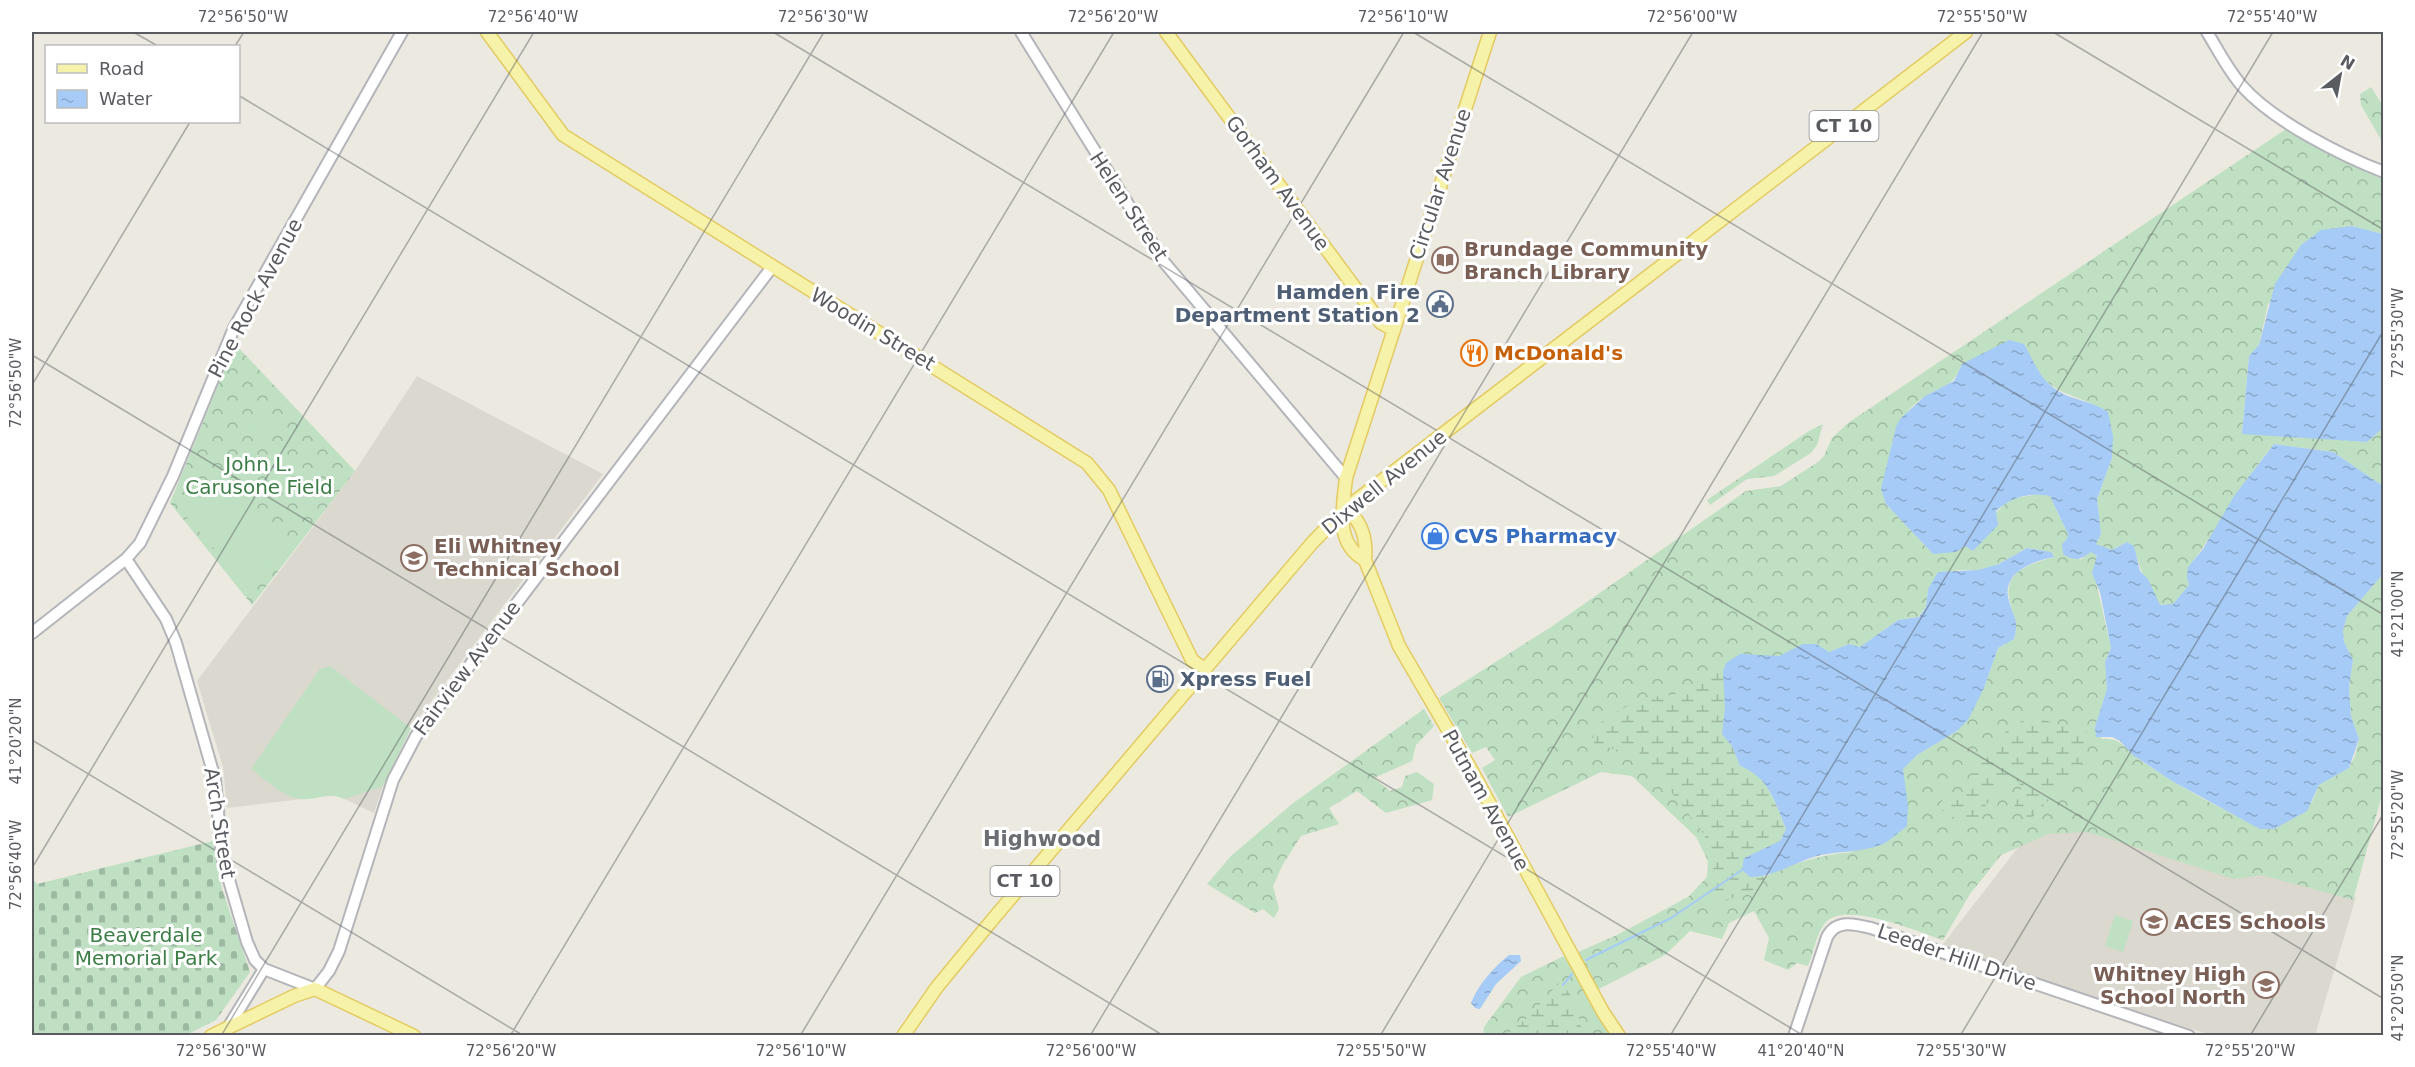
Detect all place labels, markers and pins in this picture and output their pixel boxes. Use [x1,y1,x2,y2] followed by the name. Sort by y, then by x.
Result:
[1464,237,1708,284] place label: Brundage Community Branch Library
[1430,245,1460,275] library icon: Brundage Community Branch Library
[1175,280,1420,327] place label: Hamden Fire Department Station 2
[1425,289,1455,319] public building icon: Hamden Fire Department Station 2
[1459,338,1489,368] restaurant icon: McDonald's
[1494,341,1623,365] place label: McDonald's
[1420,521,1450,551] shop icon: CVS Pharmacy
[1454,524,1617,548] place label: CVS Pharmacy
[434,534,620,581] place label: Eli Whitney Technical School
[399,543,429,573] school or university icon: Eli Whitney Technical School
[1145,664,1175,694] fuel station icon: Xpress Fuel
[1180,667,1311,691] place label: Xpress Fuel
[2139,907,2169,937] school or university icon: ACES Schools
[2174,910,2326,934] place label: ACES Schools
[2093,962,2246,1009] place label: Whitney High School North
[2251,970,2281,1000] school or university icon: Whitney High School North

